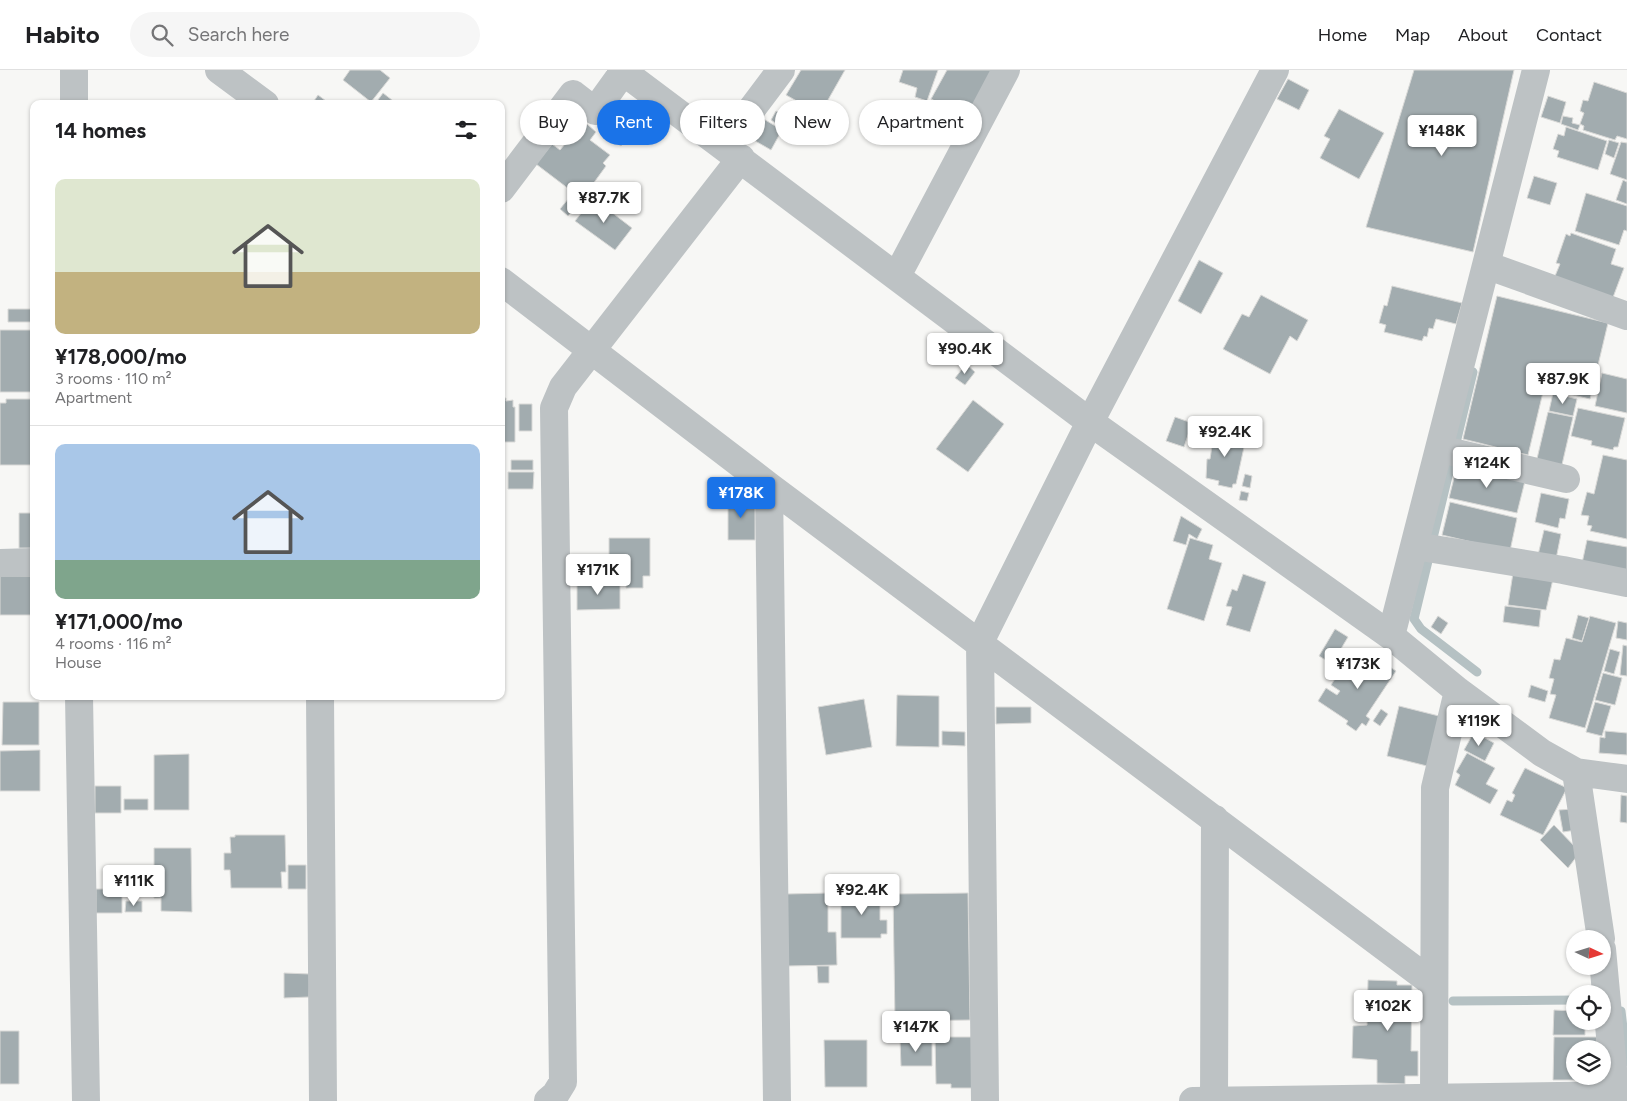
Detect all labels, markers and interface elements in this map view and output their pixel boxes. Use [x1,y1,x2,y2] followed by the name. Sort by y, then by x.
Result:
[130,12,480,57] search box
[25,20,100,49] text: Habito
[148,21,176,49] icon: search
[188,23,289,46] text: Search here
[1318,24,1367,46] text: Home
[1395,24,1430,46] text: Map
[1458,24,1508,46] text: About
[1536,24,1602,46] text: Contact
[520,100,587,145] chip: Buy
[597,100,670,145] chip: Rent
[680,100,765,145] chip: Filters
[775,100,849,145] chip: New
[859,100,982,145] chip: Apartment
[1407,114,1477,157] pin: ¥148K
[452,116,480,144] icon: filters
[55,118,146,143] text: 14 homes
[1419,121,1465,140] text: ¥148K
[563,182,645,224] pin: ¥87.7K
[578,188,630,207] text: ¥87.7K
[223,211,313,301] icon: home
[924,332,1006,375] pin: ¥90.4K
[938,339,992,358] text: ¥90.4K
[55,344,187,369] text: ¥178,000/mo
[1522,362,1604,405] pin: ¥87.9K
[55,369,171,388] text: 3 rooms · 110 m²
[1537,369,1589,388] text: ¥87.9K
[55,388,132,407] text: Apartment
[1184,416,1266,458] pin: ¥92.4K
[1199,422,1251,441] text: ¥92.4K
[1452,446,1522,489] pin: ¥124K
[1464,453,1510,472] text: ¥124K
[706,476,776,519] pin: ¥178K
[223,477,313,567] icon: home
[718,483,764,502] text: ¥178K
[563,554,633,596] pin: ¥171K
[577,560,619,579] text: ¥171K
[55,609,183,634] text: ¥171,000/mo
[55,634,172,653] text: 4 rooms · 116 m²
[1323,648,1393,690] pin: ¥173K
[55,653,101,672] text: House
[1336,654,1380,673] text: ¥173K
[1444,704,1514,747] pin: ¥119K
[1458,711,1500,730] text: ¥119K
[99,864,169,907] pin: ¥111K
[114,871,154,890] text: ¥111K
[821,874,903,916] pin: ¥92.4K
[836,880,888,899] text: ¥92.4K
[1566,930,1611,975] north arrow
[1566,930,1611,1085] map controls
[1566,985,1611,1030] button: locate
[1353,990,1423,1032] pin: ¥102K
[1365,996,1411,1015] text: ¥102K
[881,1010,951,1053] pin: ¥147K
[893,1017,939,1036] text: ¥147K
[1566,1040,1611,1085] button: layers

